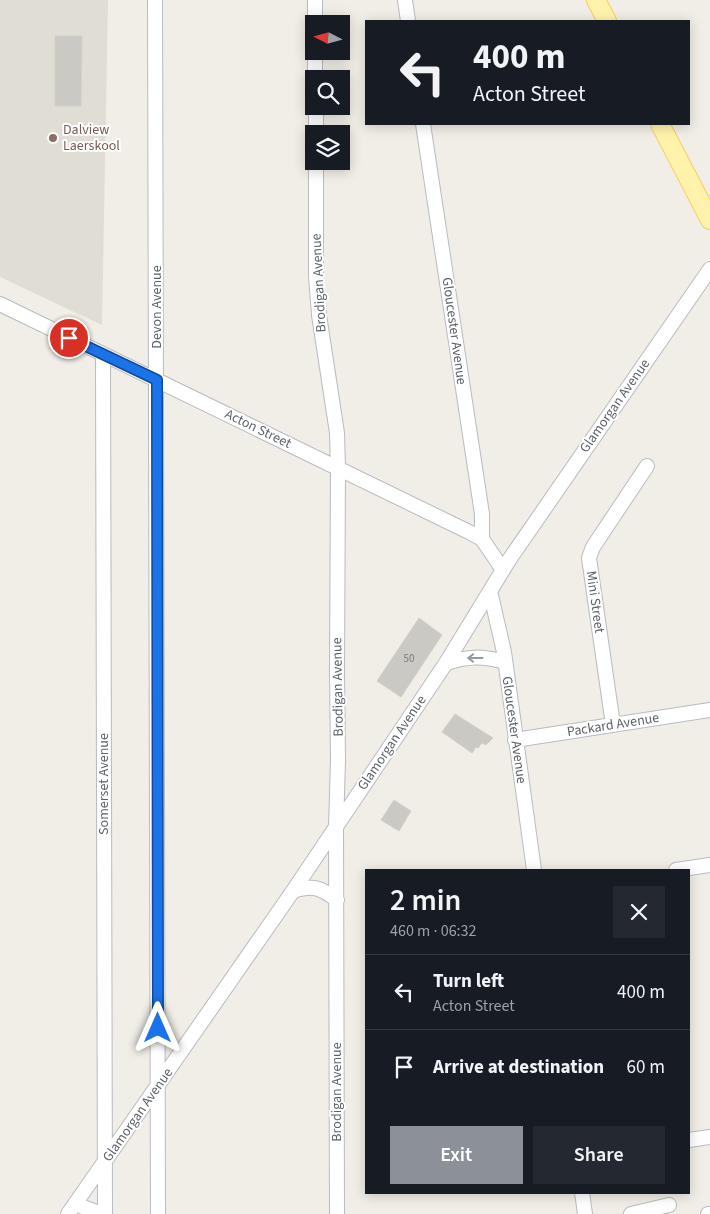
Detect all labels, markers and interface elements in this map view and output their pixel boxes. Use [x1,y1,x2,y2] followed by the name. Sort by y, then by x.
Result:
[305,15,350,60] north arrow
[305,15,350,170] map controls
[473,32,565,82] text: 400 m
[390,40,455,105] icon: left
[305,70,350,115] button: search
[473,78,585,110] text: Acton Street
[63,120,120,156] place label: Dalview Laerskool
[305,125,350,170] button: layers
[47,132,59,144] marker: Dalview Laerskool
[306,233,332,333] street label: Brodigan Avenue
[147,265,167,349] street label: Devon Avenue
[437,276,471,386] street label: Gloucester Avenue
[48,317,90,359] pin
[55,324,83,352] icon: arrive
[575,355,655,457] street label: Glamorgan Avenue
[221,404,295,454] street label: Acton Street
[581,570,609,635] street label: Mini Street
[327,637,349,737] street label: Brodigan Avenue
[404,651,414,666] house number: 50
[468,653,484,662] one-way arrow
[497,675,531,785] street label: Gloucester Avenue
[353,691,431,794] street label: Glamorgan Avenue
[565,708,661,742] street label: Packard Avenue
[94,733,114,835] street label: Somerset Avenue
[390,879,461,922] text: 2 min
[613,886,665,938] button: close
[390,920,477,942] text: 460 m · 06:32
[433,968,504,995] text: Turn left
[390,978,418,1006] icon: left
[617,979,665,1006] text: 400 m
[433,995,515,1017] text: Acton Street
[131,1001,183,1053] position arrow
[327,1042,347,1142] street label: Brodigan Avenue
[390,1053,418,1081] icon: arrive
[433,1054,604,1081] text: Arrive at destination
[627,1054,665,1081] text: 60 m
[98,1064,178,1166] street label: Glamorgan Avenue
[390,1126,523,1184] button: Exit
[533,1126,665,1184] button: Share

